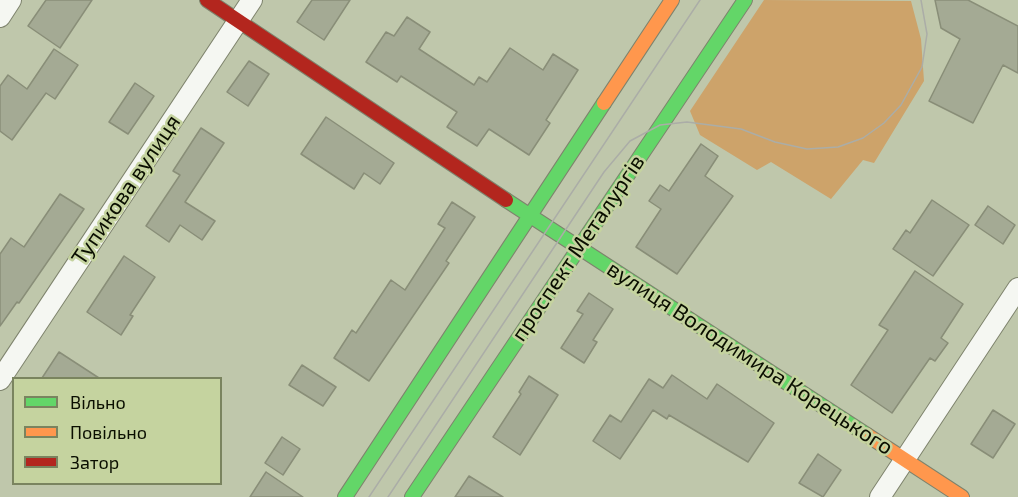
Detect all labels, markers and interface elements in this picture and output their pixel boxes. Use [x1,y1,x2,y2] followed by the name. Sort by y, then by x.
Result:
[66,110,186,270] street label: Тупикова вулиця
[506,150,650,346] street label: проспект Металургів
[602,256,898,460] street label: вулиця Володимира Корецького
[12,377,222,485] legend
[70,391,126,413] text: Вільно
[70,421,147,443] text: Повільно
[70,451,119,473] text: Затор

